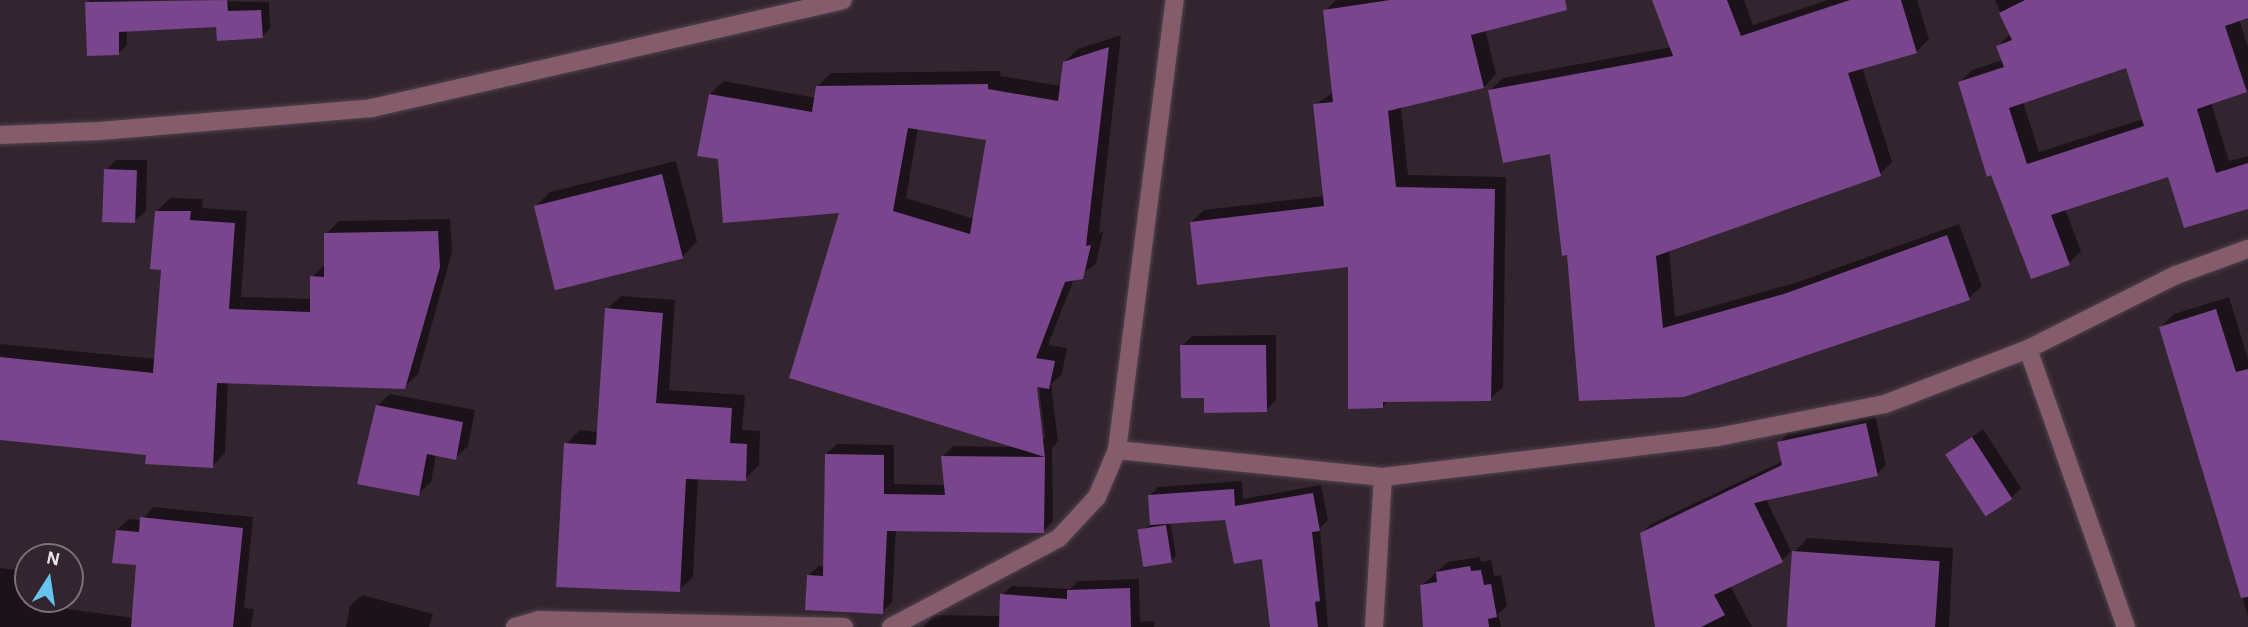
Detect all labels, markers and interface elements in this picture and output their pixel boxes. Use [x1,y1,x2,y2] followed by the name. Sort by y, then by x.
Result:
[14,543,84,613] north arrow
[45,548,61,570] text: N

